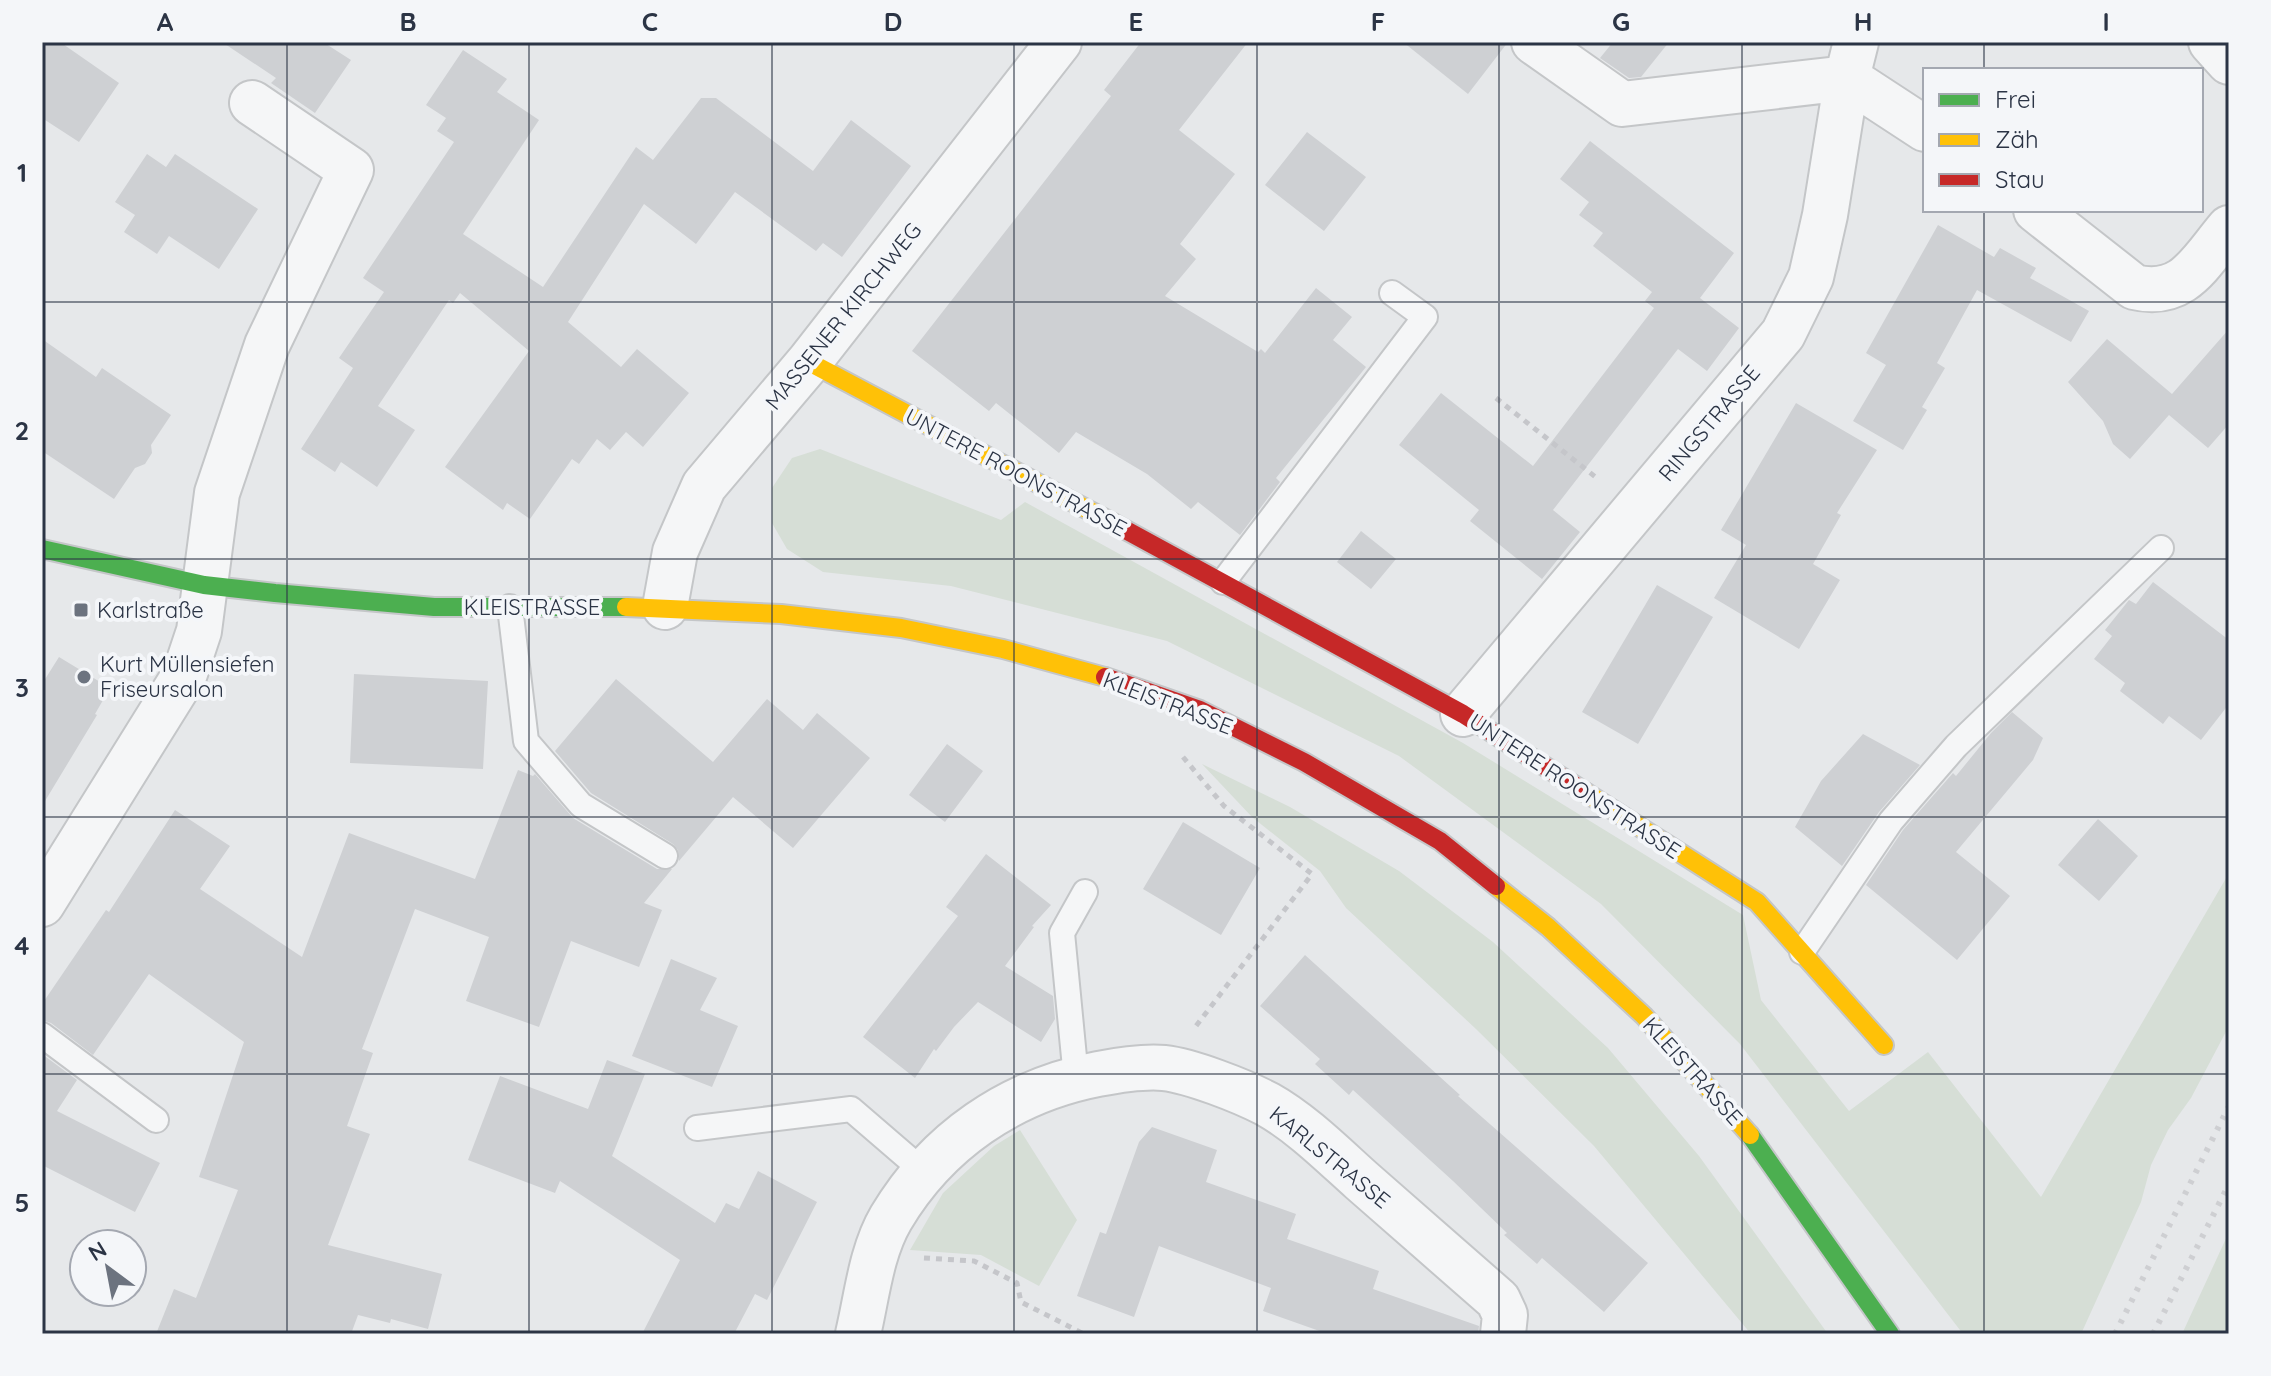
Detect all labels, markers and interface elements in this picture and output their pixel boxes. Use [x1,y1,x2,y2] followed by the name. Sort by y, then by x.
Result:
[157,5,174,38] text: A
[399,5,417,38] text: B
[642,5,658,38] text: C
[884,5,902,38] text: D
[1129,5,1143,38] text: E
[1371,5,1385,38] text: F
[1612,5,1630,38] text: G
[1854,5,1872,38] text: H
[2102,5,2110,38] text: I
[1923,68,2203,212] legend
[1995,84,2036,114] text: Frei
[1995,124,2039,154] text: Zäh
[17,156,27,189] text: 1
[1995,164,2045,194] text: Stau
[759,217,927,415] street label: MASSENER KIRCHWEG
[1652,359,1766,487] street label: RINGSTRASSE
[900,402,1132,542] street label: UNTERE ROONSTRASSE
[15,414,29,447] text: 2
[464,593,600,621] street label: KLEISTRASSE
[97,596,204,624] place label: Karlstraße
[72,601,90,619] marker: Karlstraße
[100,650,275,703] place label: Kurt Müllensiefen Friseursalon
[1099,665,1237,741] street label: KLEISTRASSE
[75,668,93,686] marker: Kurt Müllensiefen Friseursalon
[15,671,29,704] text: 3
[1464,707,1686,865] street label: UNTERE ROONSTRASSE
[14,929,30,962] text: 4
[1637,1011,1749,1131] street label: KLEISTRASSE
[1264,1100,1396,1214] street label: KARLSTRASSE
[15,1186,29,1219] text: 5
[68,1228,148,1308] north arrow
[83,1235,112,1267] text: N

